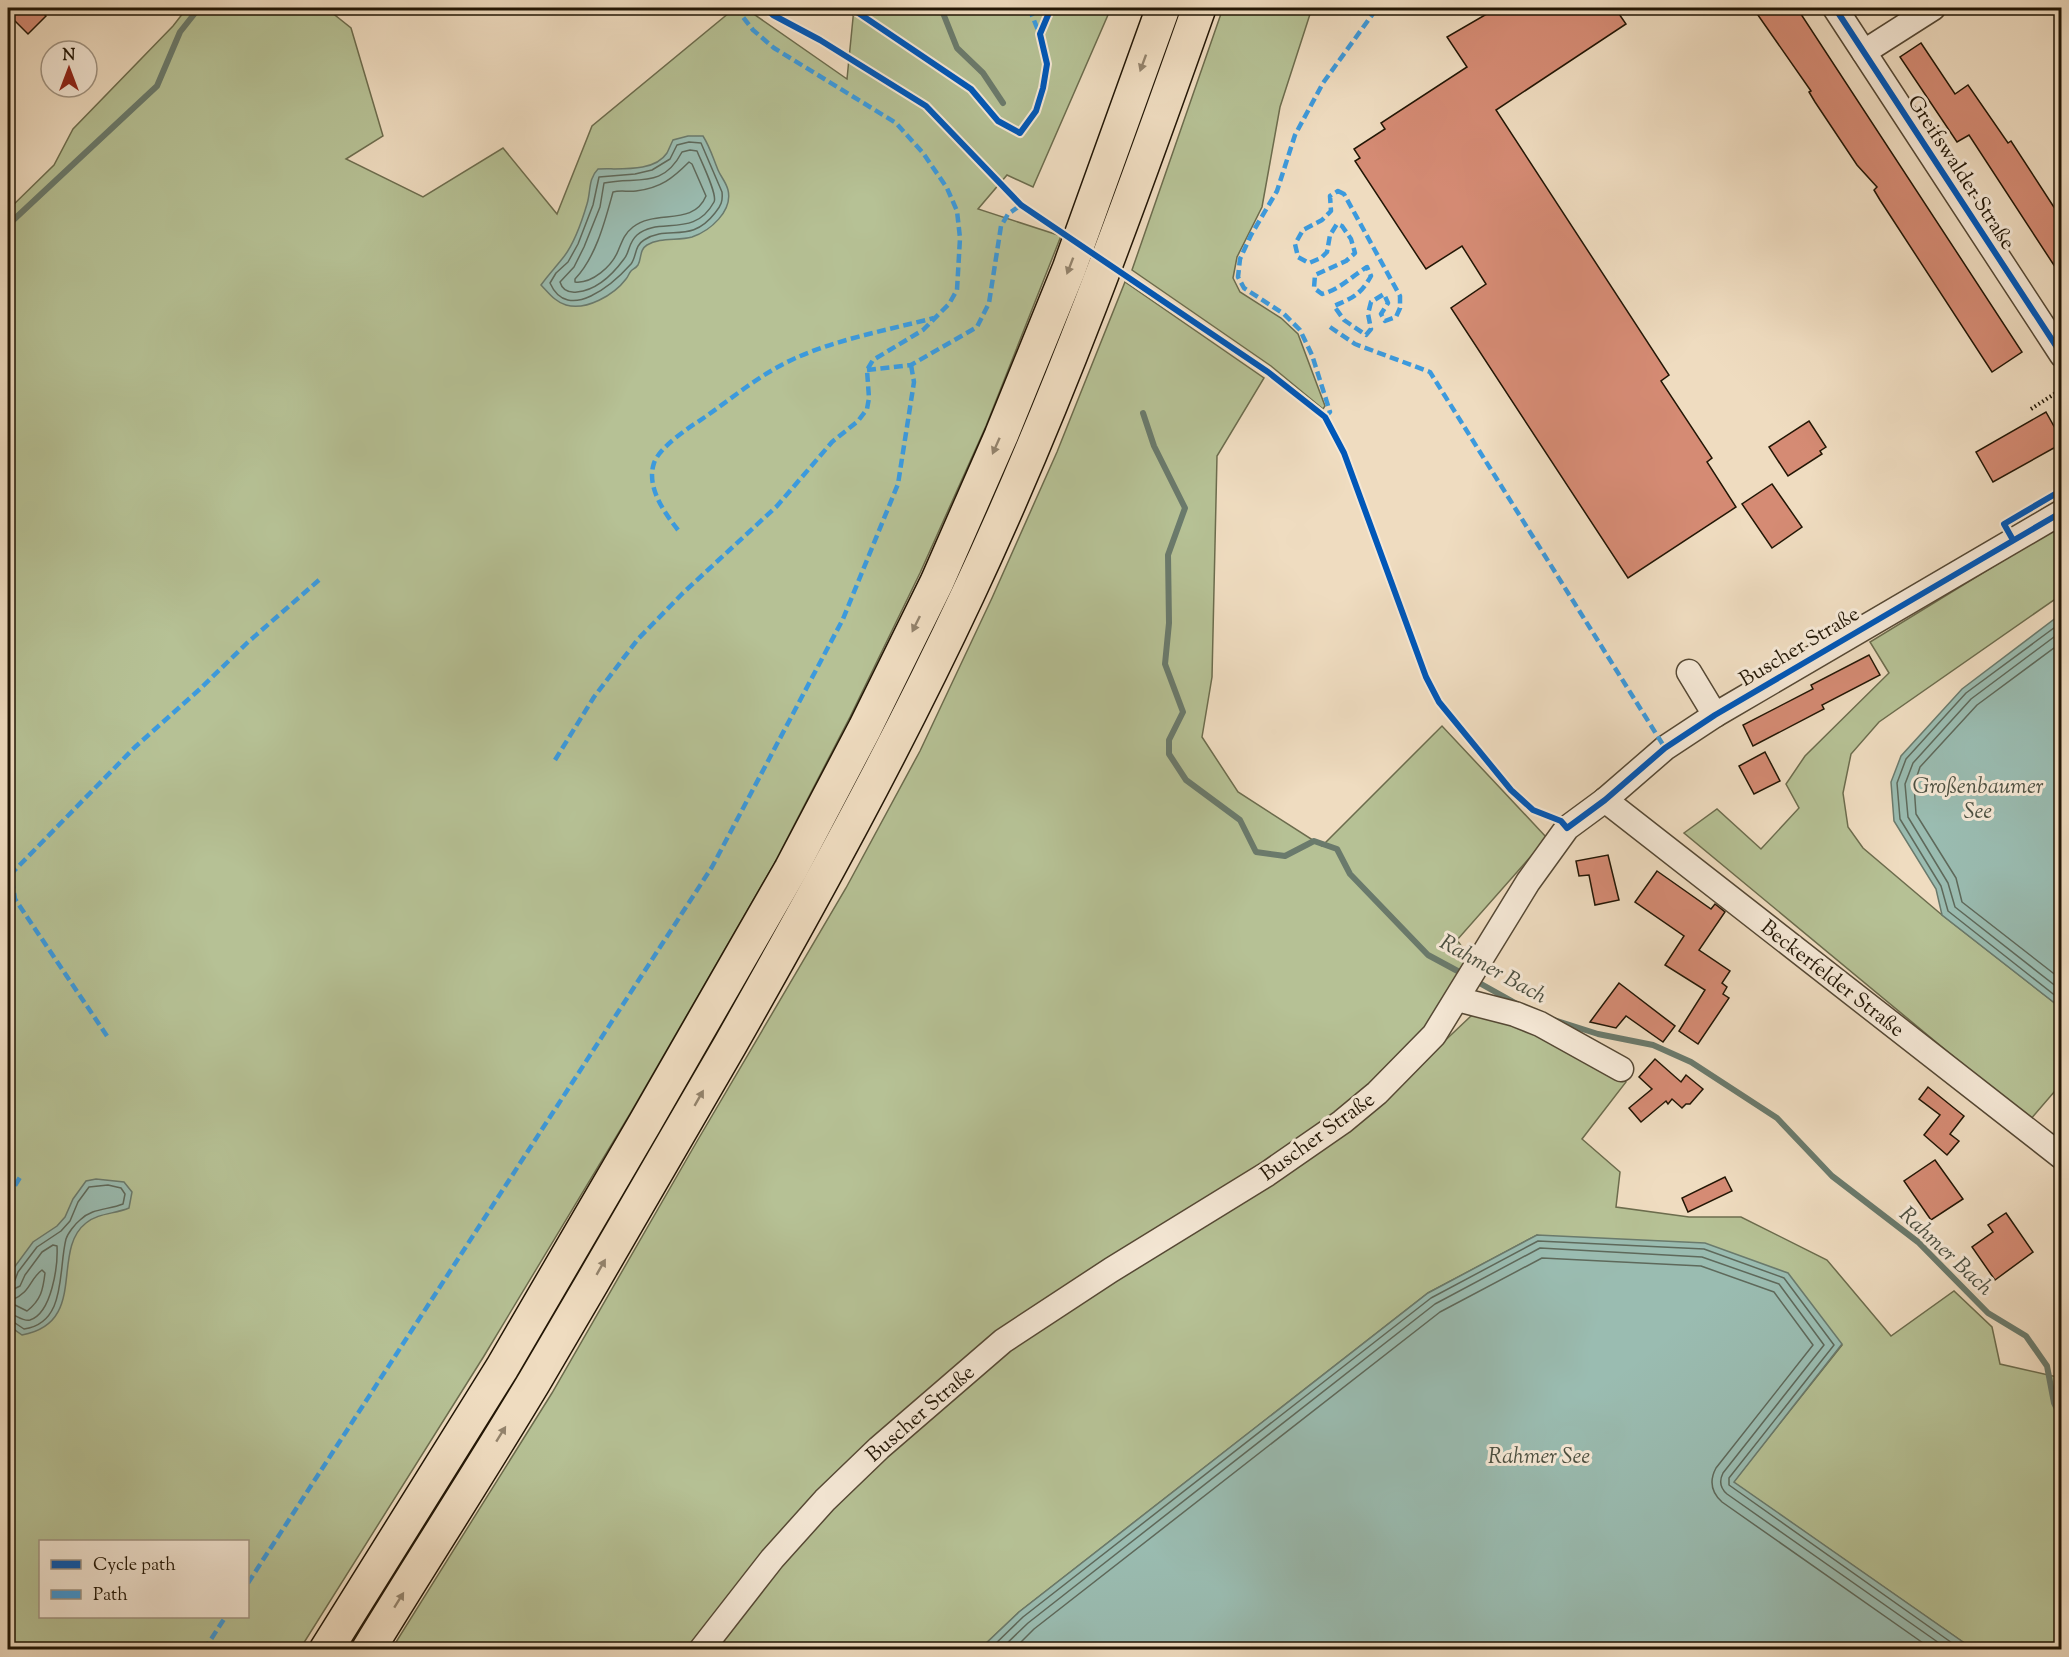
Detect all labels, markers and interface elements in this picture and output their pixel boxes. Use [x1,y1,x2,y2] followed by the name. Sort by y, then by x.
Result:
[39,39,99,99] north arrow
[63,45,76,68] text: N
[1138,54,1148,72] one-way arrow
[1899,90,2022,256] street label: Greifswalder Straße
[1064,257,1074,275] one-way arrow
[991,438,1001,456] one-way arrow
[1734,600,1866,695] street label: Buscher Straße
[911,616,921,633] one-way arrow
[1913,772,2044,829] water label: Großenbaumer See
[1754,914,1910,1045] street label: Beckerfelder Straße
[1433,928,1552,1013] water label: Rahmer Bach
[1255,1086,1382,1190] street label: Buscher Straße
[694,1089,704,1106] one-way arrow
[1891,1200,1999,1304] water label: Rahmer Bach
[596,1258,606,1275] one-way arrow
[860,1359,982,1470] street label: Buscher Straße
[496,1426,507,1442] one-way arrow
[1488,1442,1590,1474] water label: Rahmer See
[39,1540,249,1618] legend
[93,1553,176,1579] text: Cycle path
[93,1583,128,1609] text: Path
[393,1592,404,1608] one-way arrow

